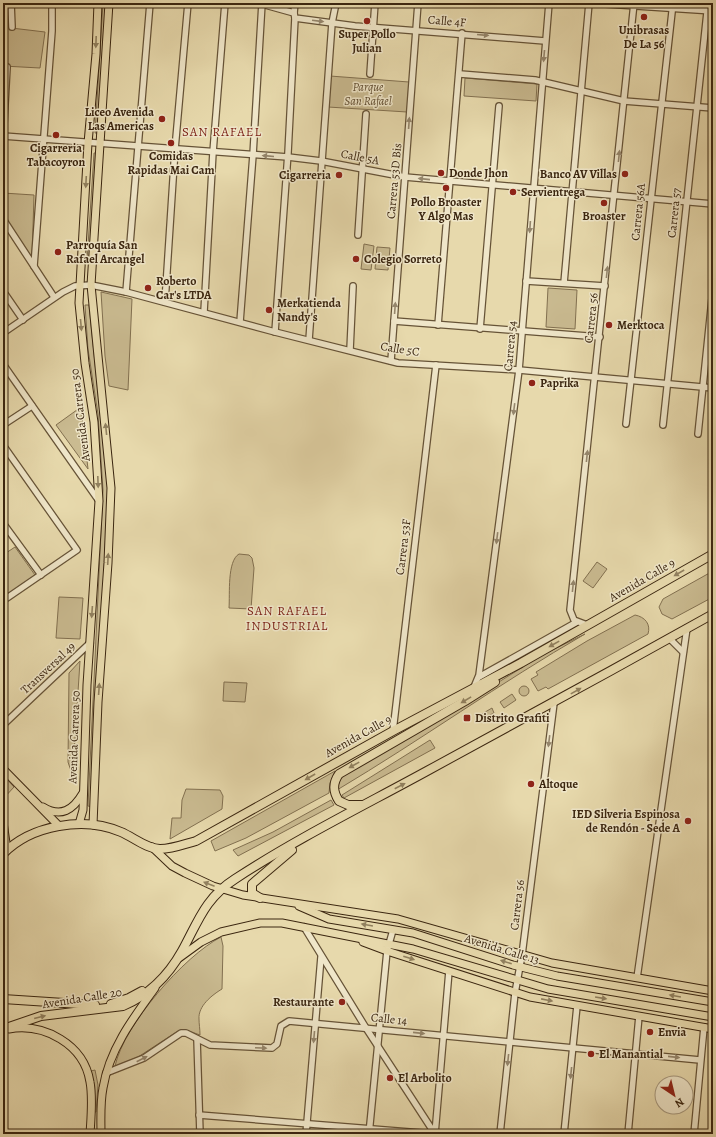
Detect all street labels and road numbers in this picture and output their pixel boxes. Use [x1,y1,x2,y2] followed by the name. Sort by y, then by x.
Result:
[427,11,467,31] street label: Calle 4F
[383,142,405,220] street label: Carrera 53D Bis
[339,145,382,169] street label: Calle 5A
[627,181,649,242] street label: Carrera 56A
[663,186,685,239] street label: Carrera 57
[580,292,602,344] street label: Carrera 56
[500,320,520,372] street label: Carrera 54
[379,338,421,360] street label: Calle 5C
[66,368,94,463] street label: Avenida Carrera 50
[392,518,414,576] street label: Carrera 53F
[605,555,678,606] street label: Avenida Calle 9
[17,638,79,698] street label: Transversal 49
[64,690,84,785] street label: Avenida Carrera 50
[321,711,394,761] street label: Avenida Calle 9
[506,878,528,931] street label: Carrera 56
[462,930,541,968] street label: Avenida Calle 13
[40,984,123,1012] street label: Avenida Calle 20
[370,1009,408,1029] street label: Calle 14

